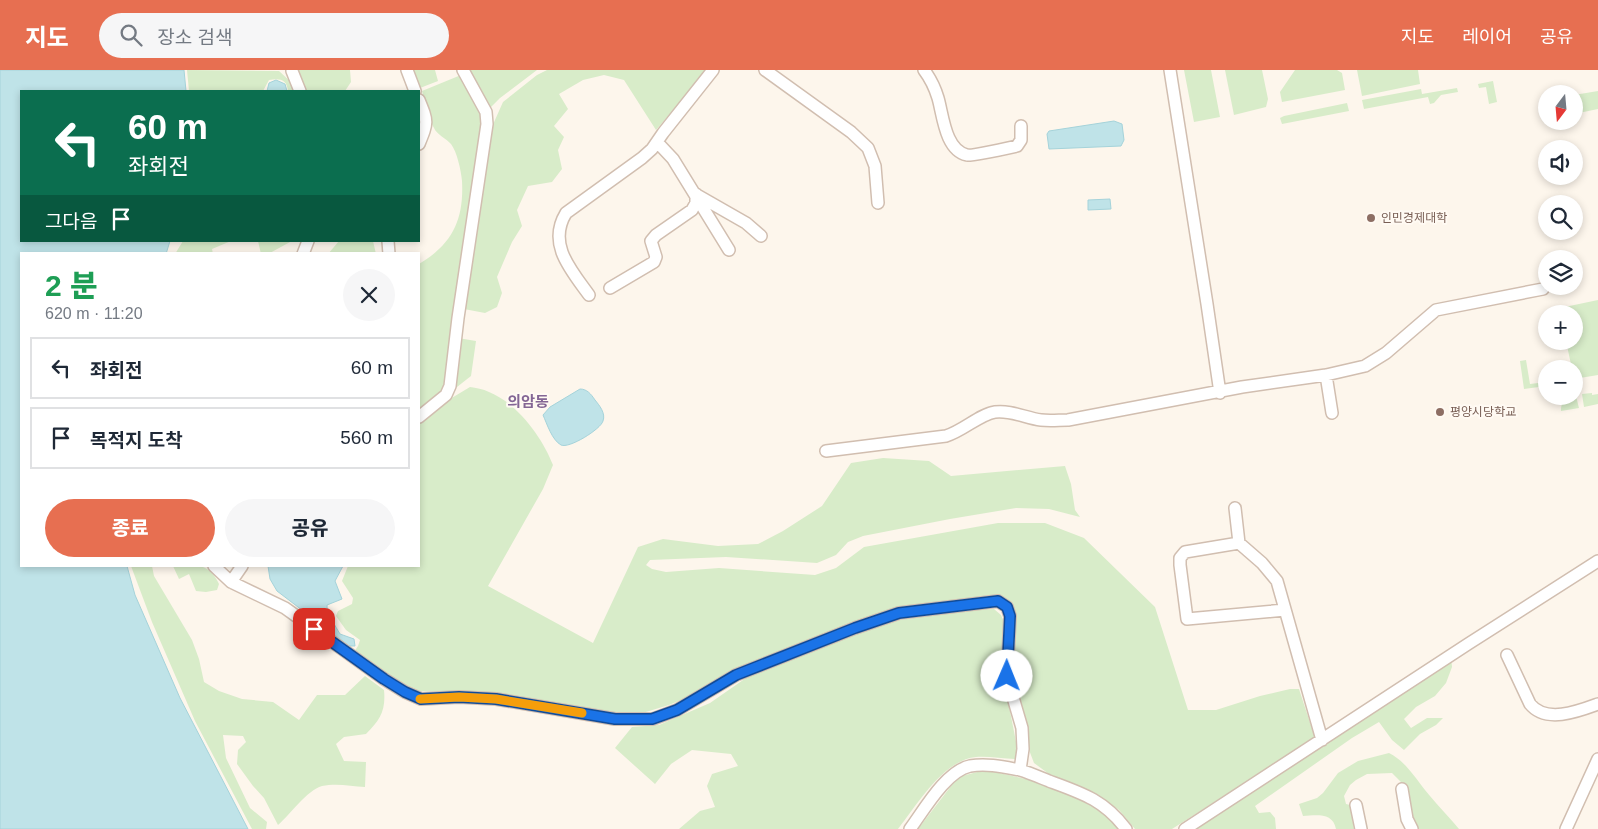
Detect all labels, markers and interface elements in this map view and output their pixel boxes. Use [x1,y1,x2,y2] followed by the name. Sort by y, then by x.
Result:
[99,13,449,58] search box
[117,21,145,49] icon: search
[25,24,69,51] text: 지도
[157,27,232,48] text: 장소 검색
[1401,27,1434,47] text: 지도
[1462,27,1512,47] text: 레이어
[1540,27,1573,47] text: 공유
[1538,85,1582,130] north arrow
[1538,85,1583,405] map controls
[128,107,208,146] text: 60 m
[45,110,110,175] icon: left
[1538,140,1583,185] button: sound
[128,154,189,179] text: 좌회전
[1538,195,1583,240] button: search
[107,205,135,233] icon: arrive
[45,211,97,232] text: 그다음
[1381,211,1447,225] place label: 인민경제대학
[1365,212,1377,224] marker: 인민경제대학
[1538,250,1583,295] button: layers
[45,269,98,302] text: 2 분
[343,269,395,321] button: close
[45,305,143,322] text: 620 m · 11:20
[1538,305,1583,350] button: +
[47,354,75,382] icon: left
[351,357,393,378] text: 60 m
[90,360,142,381] text: 좌회전
[1538,360,1583,405] button: −
[507,393,549,410] district label: 의암동
[1450,405,1516,419] place label: 평양시당학교
[1434,406,1446,418] marker: 평양시당학교
[47,424,75,452] icon: arrive
[340,427,393,448] text: 560 m
[90,430,183,451] text: 목적지 도착
[45,499,215,557] button: 종료
[225,499,395,557] button: 공유
[293,608,335,650] pin
[300,615,328,643] icon: arrive
[980,649,1032,701] position arrow

